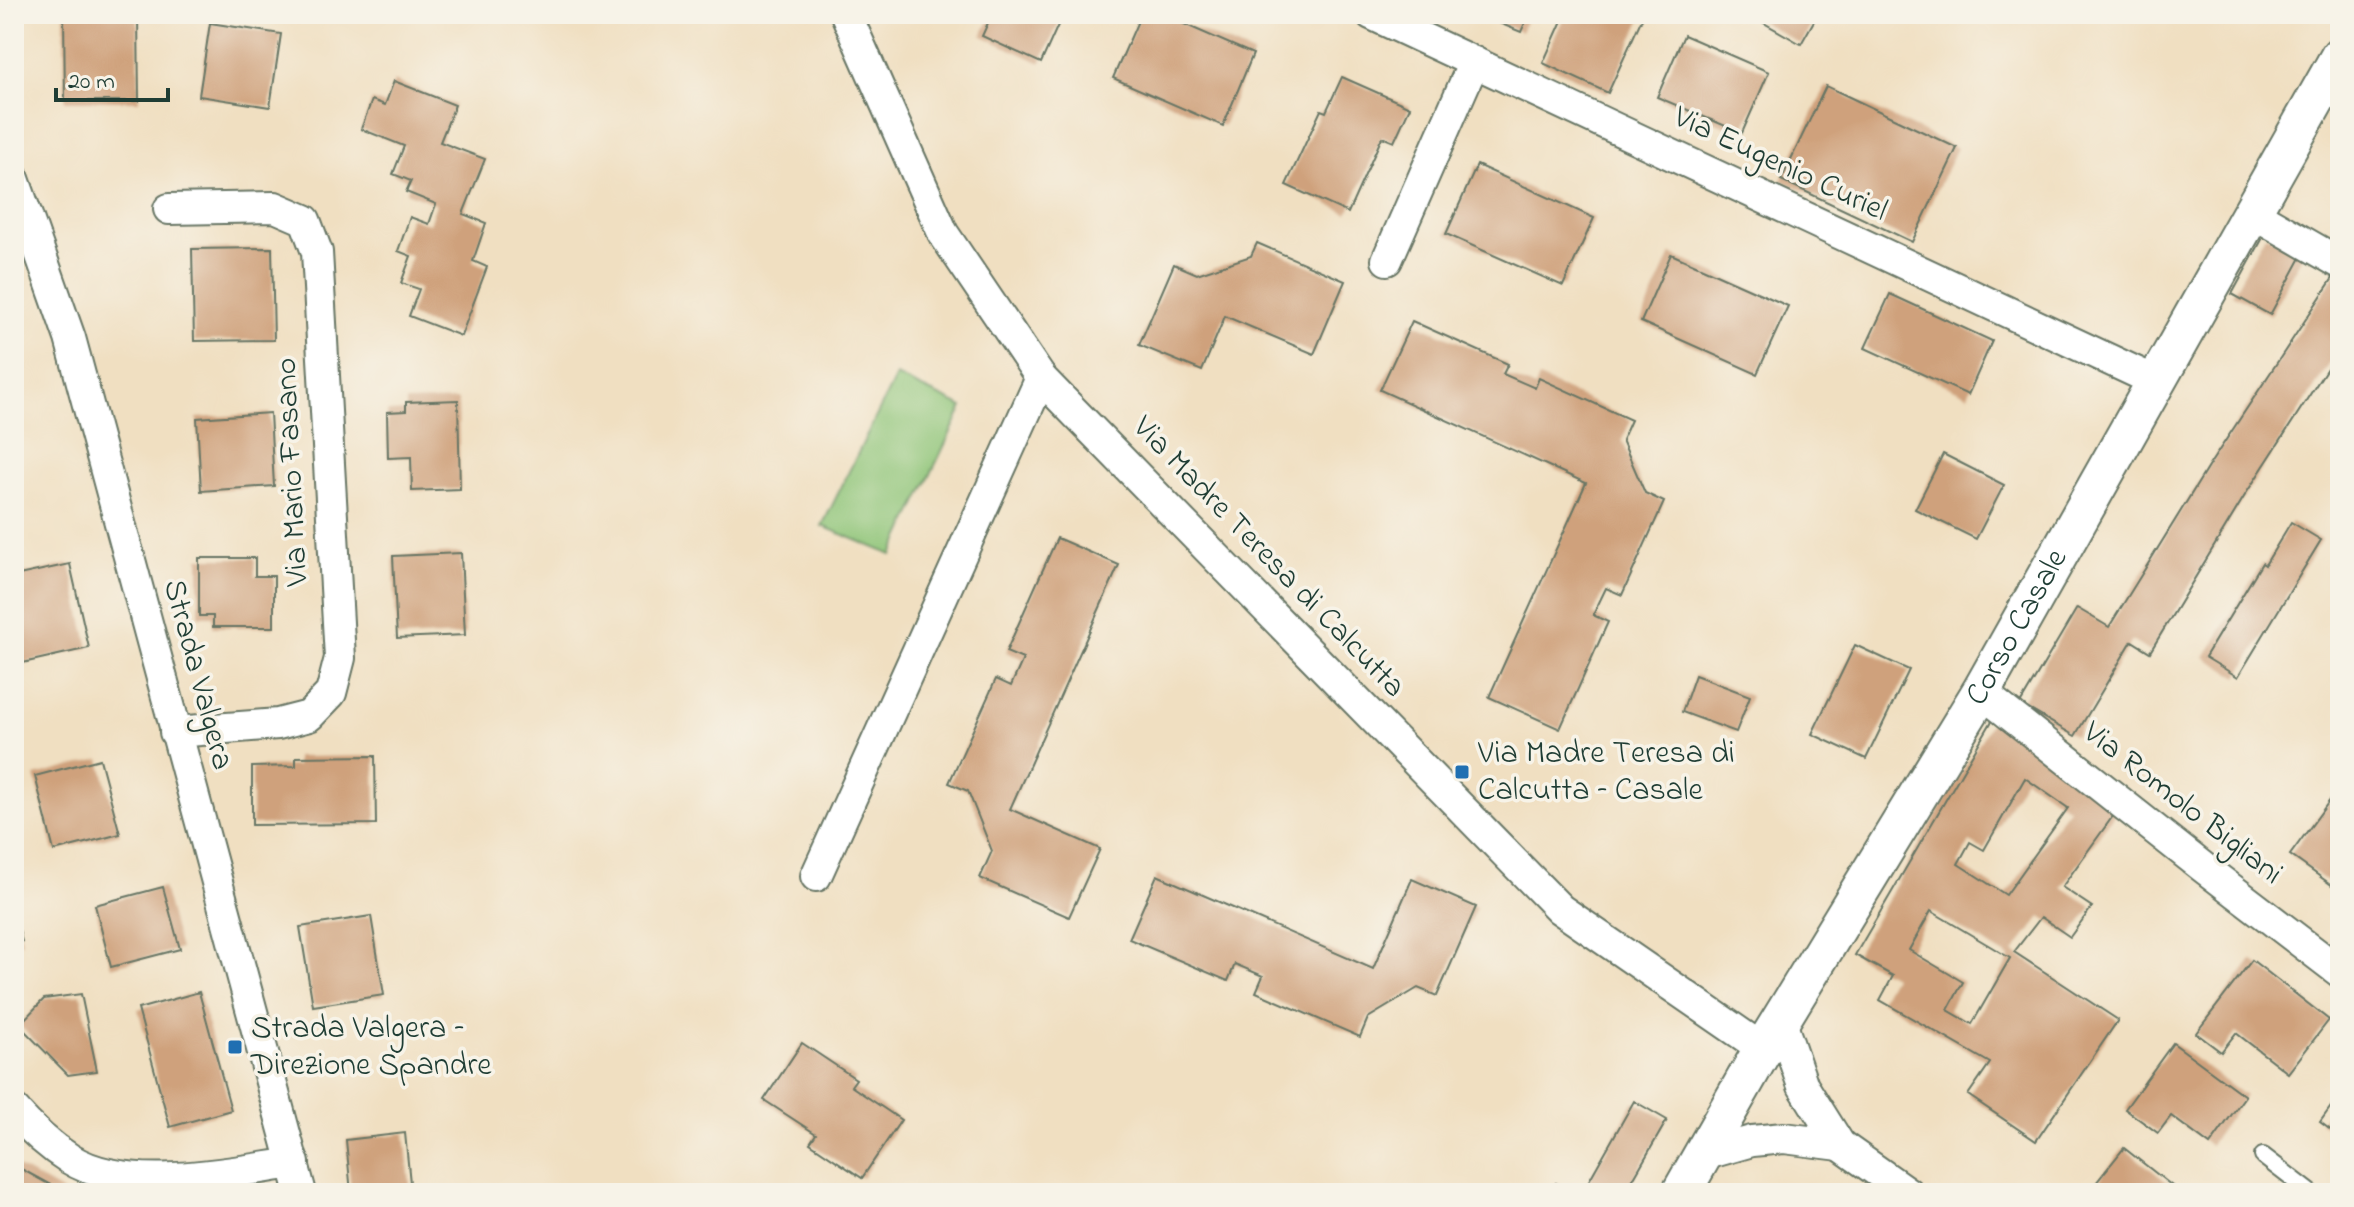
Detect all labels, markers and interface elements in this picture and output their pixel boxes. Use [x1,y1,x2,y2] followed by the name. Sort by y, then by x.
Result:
[56,52,168,102] scale bar
[68,65,115,100] text: 20 m
[1664,94,1895,235] street label: Via Eugenio Curiel
[264,357,323,588] street label: Via Mario Fasano
[1120,406,1416,710] street label: Via Madre Teresa di Calcutta
[1954,540,2081,715] street label: Corso Casale
[149,575,245,775] street label: Strada Valgera
[2071,710,2292,897] street label: Via Romolo Bigliani
[1477,731,1735,815] place label: Via Madre Teresa di Calcutta – Casale
[1453,763,1471,781] marker: Via Madre Teresa di Calcutta – Casale
[250,1006,492,1090] place label: Strada Valgera – Direzione Spandre
[226,1038,244,1056] marker: Strada Valgera – Direzione Spandre

